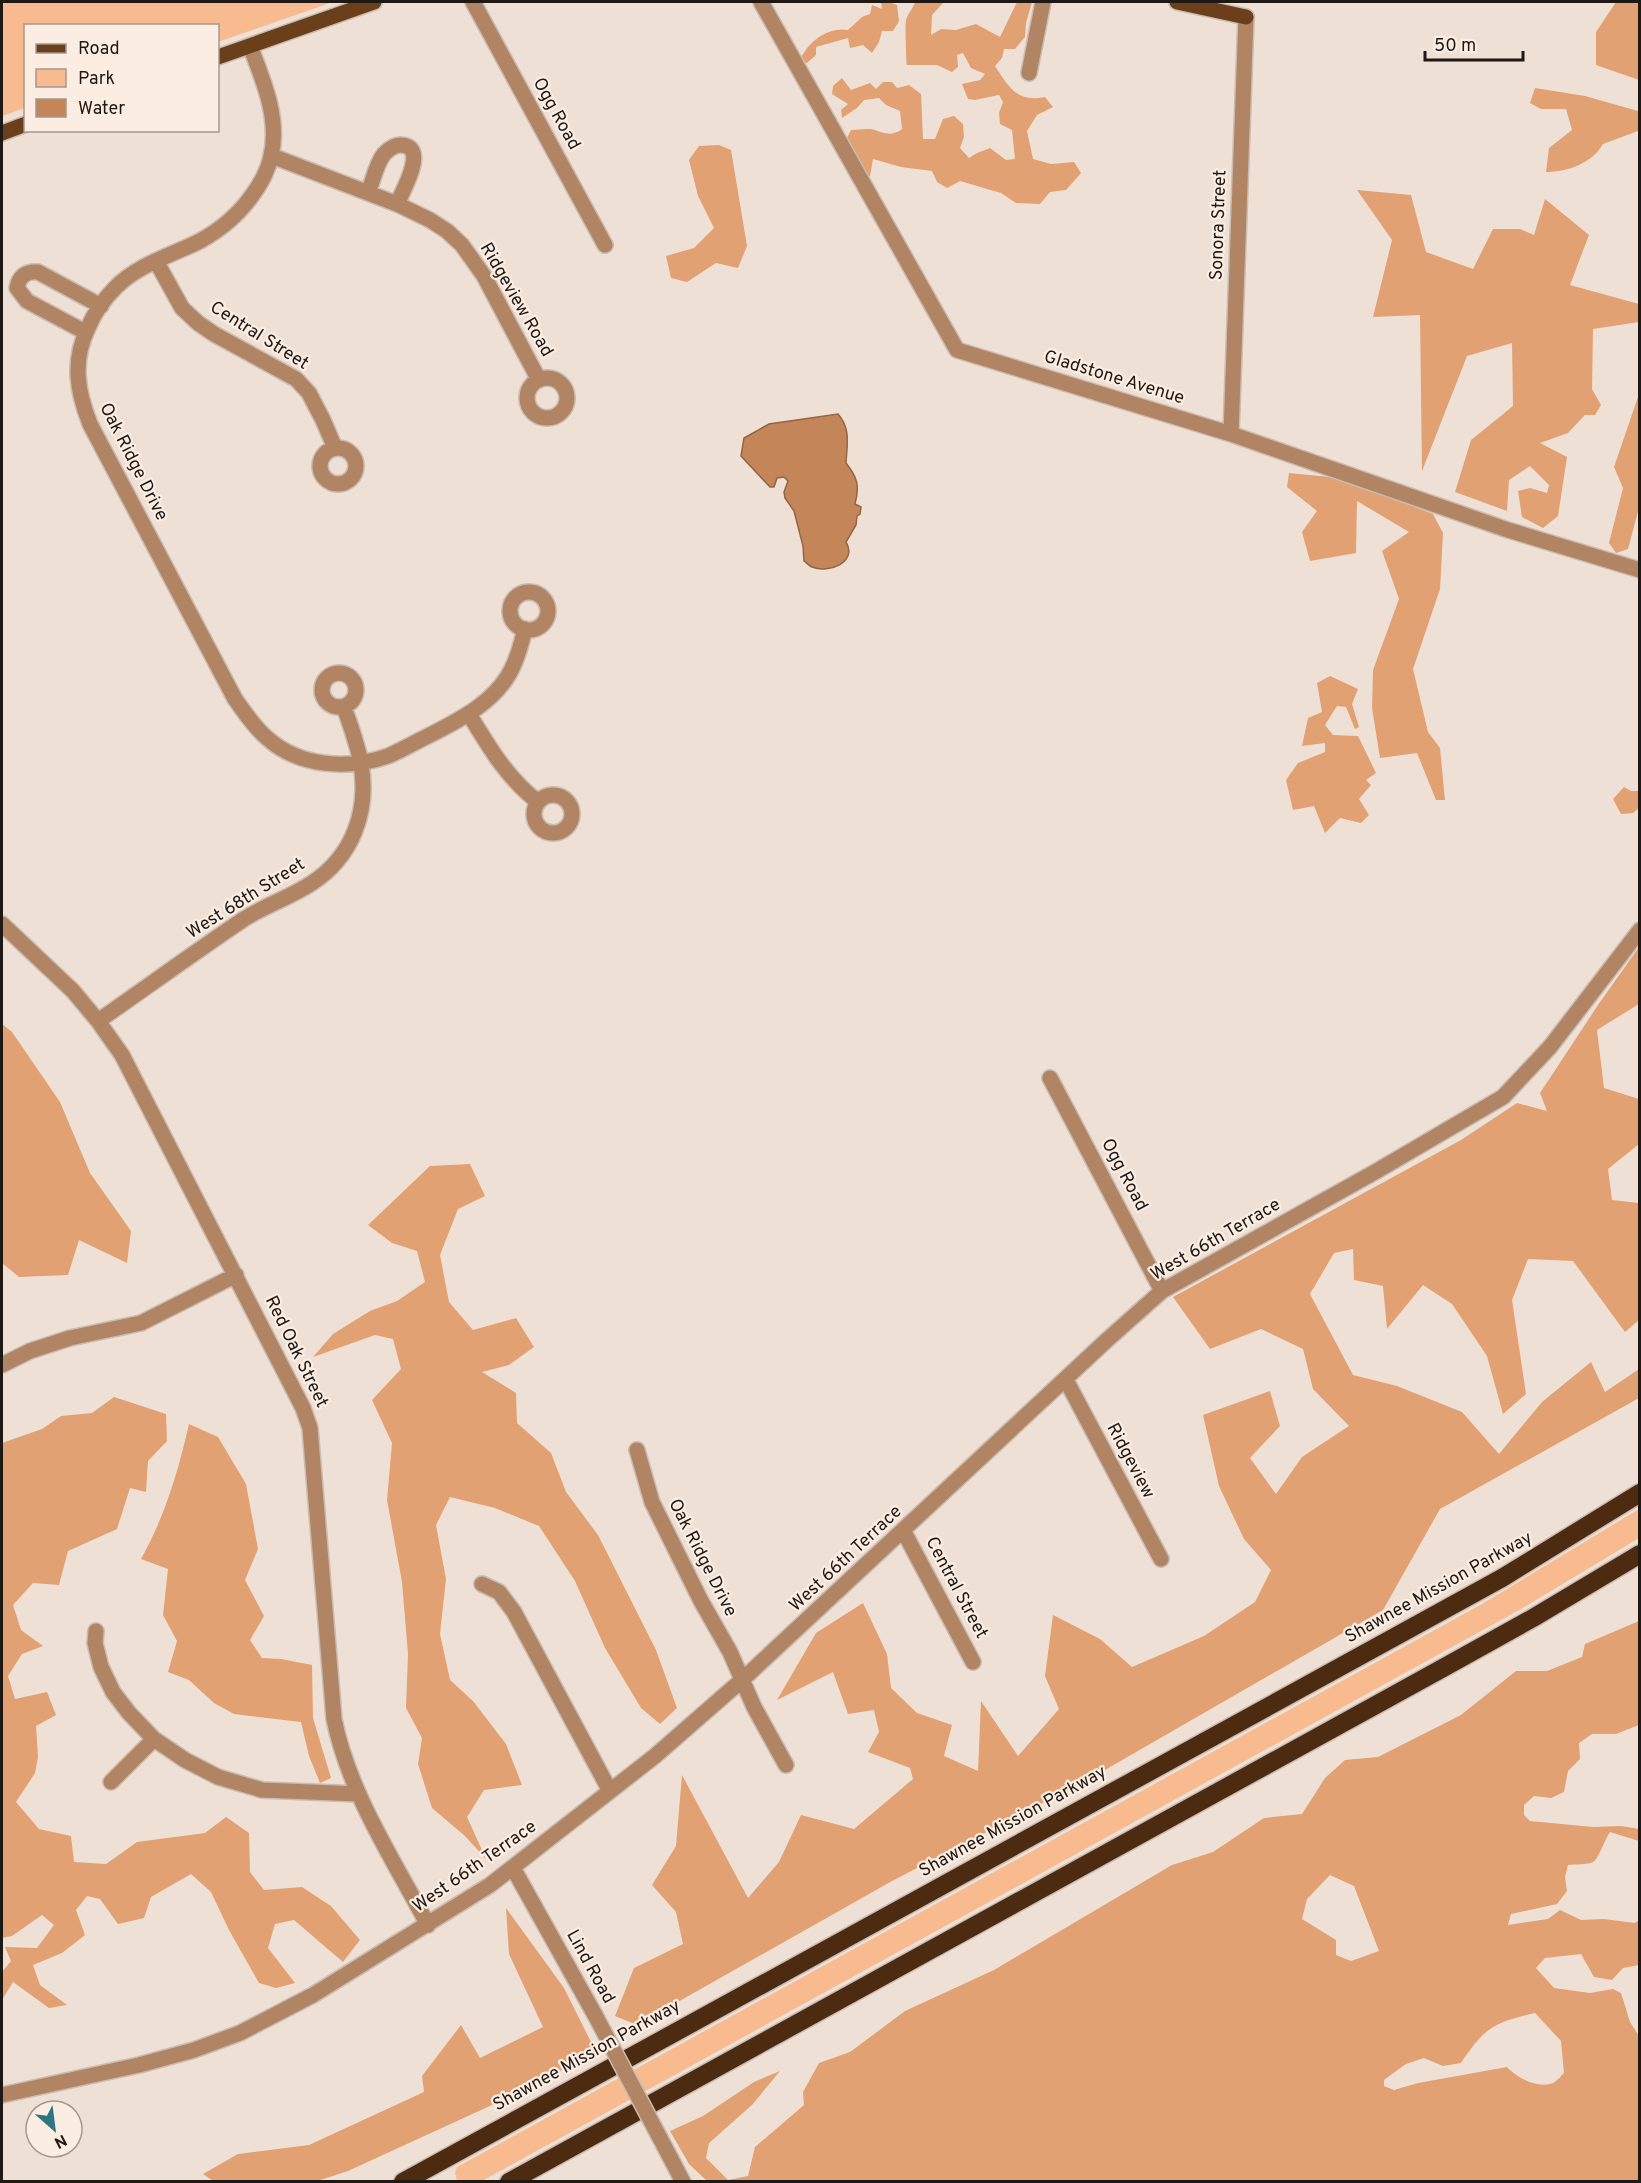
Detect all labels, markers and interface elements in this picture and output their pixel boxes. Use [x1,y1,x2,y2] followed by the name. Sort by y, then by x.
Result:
[24,24,219,132] legend
[1425,24,1522,62] scale bar
[1434,35,1476,58] text: 50 m
[78,38,120,61] text: Road
[78,68,115,91] text: Park
[527,74,585,154] street label: Ogg Road
[78,98,125,121] text: Water
[1206,169,1232,281] street label: Sonora Street
[474,239,558,361] street label: Ridgeview Road
[205,297,313,375] street label: Central Street
[1041,346,1187,410] street label: Gladstone Avenue
[93,399,173,525] street label: Oak Ridge Drive
[183,853,309,945] street label: West 68th Street
[1095,1135,1153,1215] street label: Ogg Road
[1147,1194,1285,1286] street label: West 66th Terrace
[259,1292,333,1412] street label: Red Oak Street
[1101,1419,1160,1503] street label: Ridgeview
[662,1495,742,1621] street label: Oak Ridge Drive
[785,1501,907,1617] street label: West 66th Terrace
[1341,1527,1537,1649] street label: Shawnee Mission Parkway
[920,1533,992,1643] street label: Central Street
[915,1761,1111,1883] street label: Shawnee Mission Parkway
[409,1816,541,1918] street label: West 66th Terrace
[560,1926,620,2008] street label: Lind Road
[489,1995,685,2117] street label: Shawnee Mission Parkway
[24,2099,84,2159] north arrow
[50,2129,70,2152] text: N

